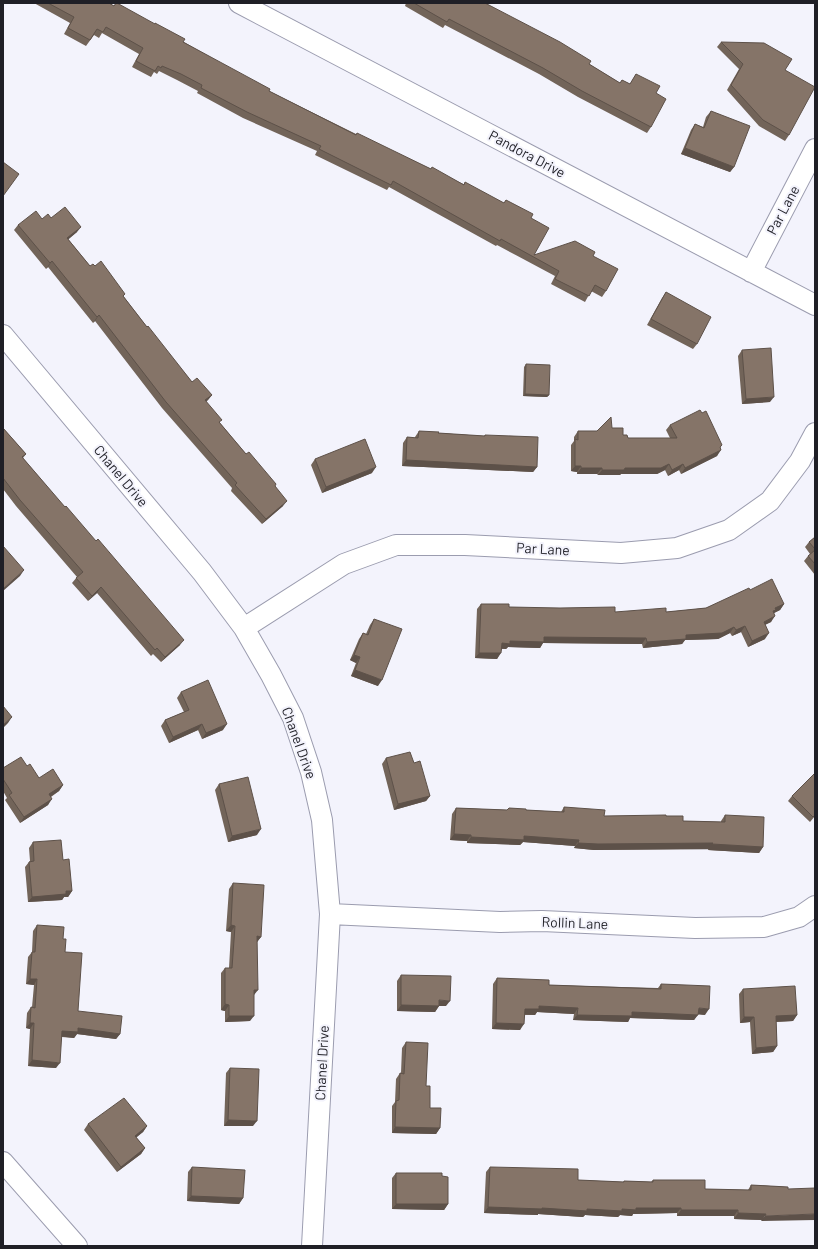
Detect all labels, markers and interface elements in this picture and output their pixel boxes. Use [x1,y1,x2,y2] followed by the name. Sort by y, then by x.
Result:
[486,126,568,181] street label: Pandora Drive
[763,182,803,237] street label: Par Lane
[91,441,152,510] street label: Chanel Drive
[516,539,570,558] street label: Par Lane
[279,705,320,781] street label: Chanel Drive
[541,913,609,932] street label: Rollin Lane
[311,1025,332,1101] street label: Chanel Drive

